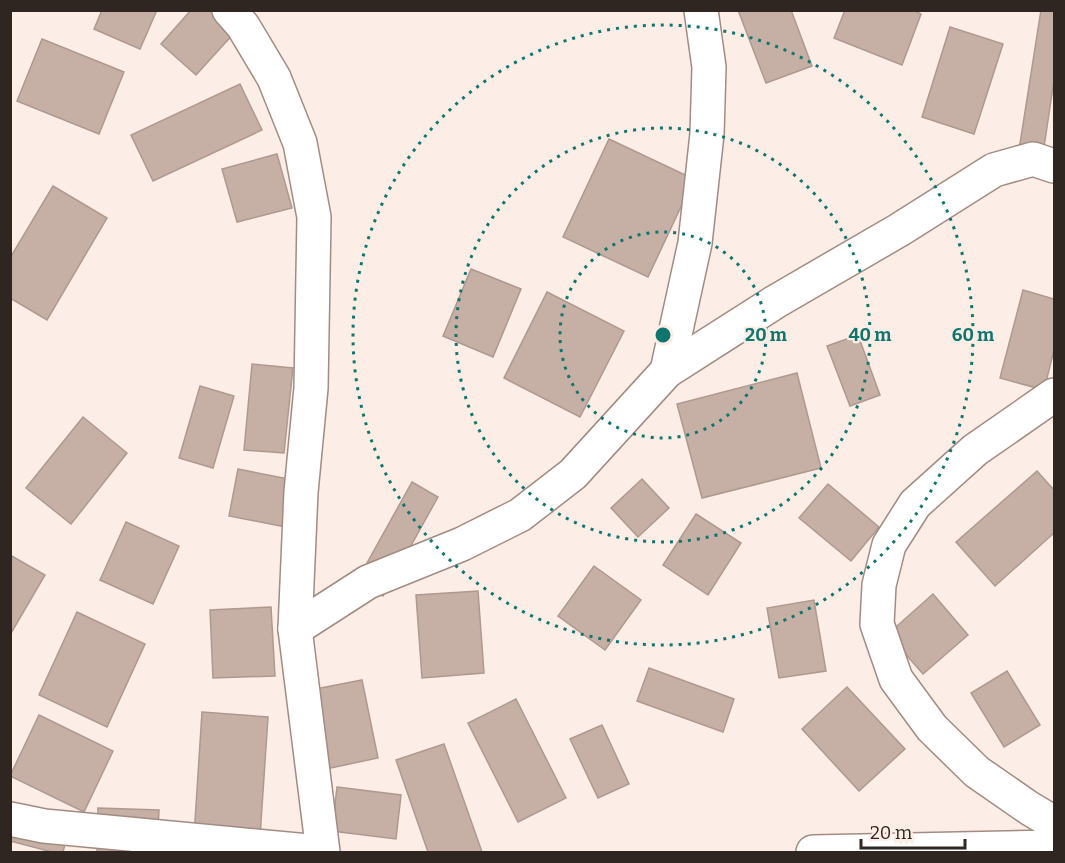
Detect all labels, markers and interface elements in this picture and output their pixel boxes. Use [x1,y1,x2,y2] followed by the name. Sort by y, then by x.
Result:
[745,324,787,346] text: 20 m
[849,324,891,346] text: 40 m
[952,324,994,346] text: 60 m
[653,325,673,345] centre of rings
[861,812,964,850] scale bar
[870,822,912,844] text: 20 m

